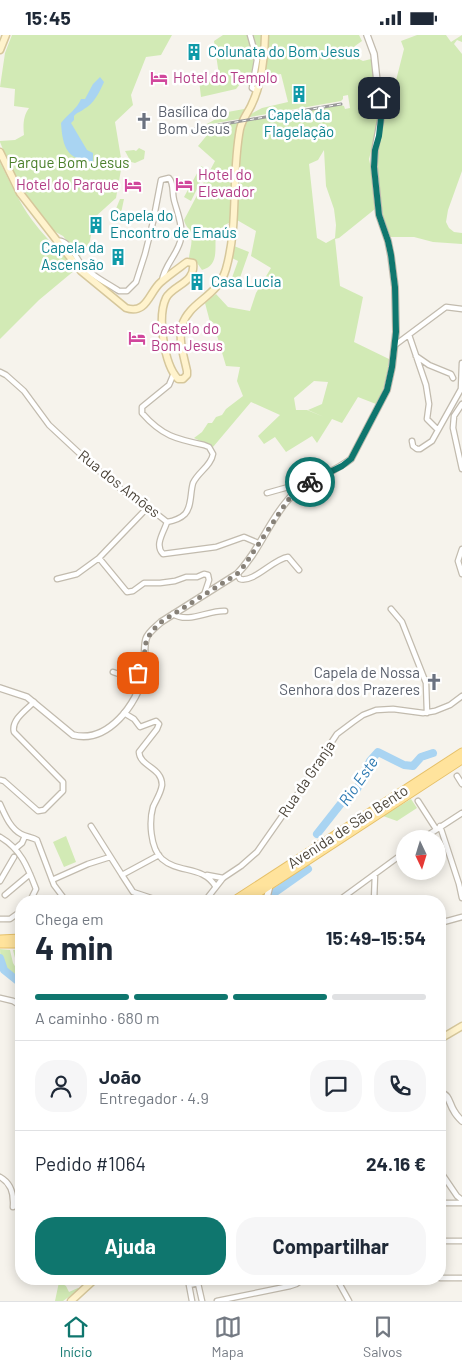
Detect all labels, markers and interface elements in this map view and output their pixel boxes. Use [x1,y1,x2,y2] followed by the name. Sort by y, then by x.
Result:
[25,6,71,29] text: 15:45
[184,42,204,62] building icon: Colunata do Bom Jesus
[208,42,360,60] place label: Colunata do Bom Jesus
[149,68,169,88] hotel icon: Hotel do Templo
[173,68,278,86] place label: Hotel do Templo
[358,77,400,119] pin
[289,84,309,104] building icon: Capela da Flagelação
[365,84,393,112] icon: home
[158,102,230,137] place label: Basílica do Bom Jesus
[264,105,334,140] place label: Capela da Flagelação
[134,111,154,131] church icon: Basílica do Bom Jesus
[8,153,130,171] park label: Parque Bom Jesus
[198,165,255,200] place label: Hotel do Elevador
[174,174,194,194] hotel icon: Hotel do Elevador
[16,175,119,193] place label: Hotel do Parque
[123,175,143,195] hotel icon: Hotel do Parque
[110,206,237,241] place label: Capela do Encontro de Emaús
[86,215,106,235] building icon: Capela do Encontro de Emaús
[41,238,104,273] place label: Capela da Ascensão
[108,247,128,267] building icon: Capela da Ascensão
[187,272,207,292] building icon: Casa Lucia
[211,272,281,290] place label: Casa Lucia
[151,319,223,354] place label: Castelo do Bom Jesus
[127,328,147,348] hotel icon: Castelo do Bom Jesus
[75,446,164,521] street label: Rua dos Amões
[285,457,335,507] courier
[296,468,324,496] icon: bike
[117,652,159,694] pin
[124,659,152,687] icon: bag
[279,663,420,698] place label: Capela de Nossa Senhora dos Prazeres
[424,672,444,692] church icon: Capela de Nossa Senhora dos Prazeres
[274,737,338,820] street label: Rua da Granja
[334,753,381,809] water label: Rio Este
[284,781,411,872] street label: Avenida de São Bento
[396,830,446,880] north arrow
[396,830,446,880] map controls
[35,909,103,928] text: Chega em
[326,926,426,949] text: 15:49–15:54
[35,928,113,966] text: 4 min
[35,1008,159,1027] text: A caminho · 680 m
[35,1060,87,1112] button: person
[310,1060,362,1112] button: chat
[374,1060,426,1112] button: phone
[99,1065,141,1088] text: João
[99,1088,209,1107] text: Entregador · 4.9
[35,1152,146,1175] text: Pedido #1064
[366,1152,426,1175] text: 24.16 €
[35,1217,226,1275] button: Ajuda
[236,1217,426,1275] button: Compartilhar
[60,1313,92,1360] tab: Início
[212,1313,244,1360] tab: Mapa
[363,1313,402,1360] tab: Salvos

